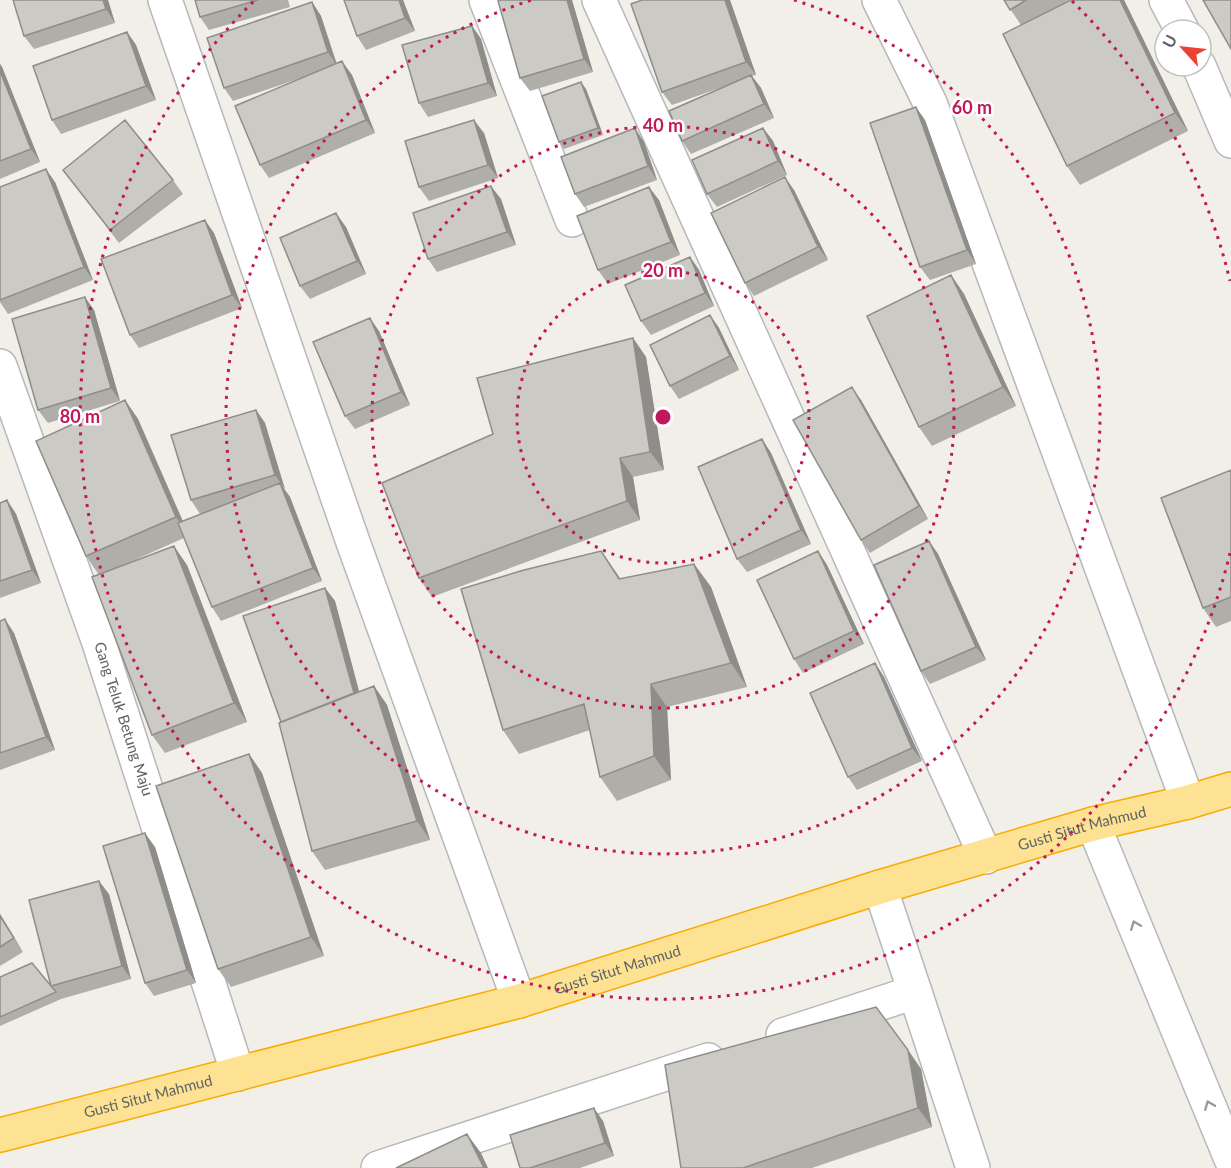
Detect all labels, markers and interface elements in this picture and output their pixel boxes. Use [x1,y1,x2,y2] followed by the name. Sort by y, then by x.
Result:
[1153,18,1213,78] north arrow
[1158,31,1180,51] text: U
[952,96,992,118] text: 60 m
[643,114,683,136] text: 40 m
[643,259,683,281] text: 20 m
[60,405,100,427] text: 80 m
[653,407,673,427] centre of rings
[91,639,158,798] street label: Gang Teluk Betung Maju
[1016,802,1148,854] street label: Gusti Situt Mahmud
[1130,920,1142,931] one-way arrow
[551,941,683,998] street label: Gusti Situt Mahmud
[82,1071,214,1121] street label: Gusti Situt Mahmud
[1204,1101,1216,1112] one-way arrow

